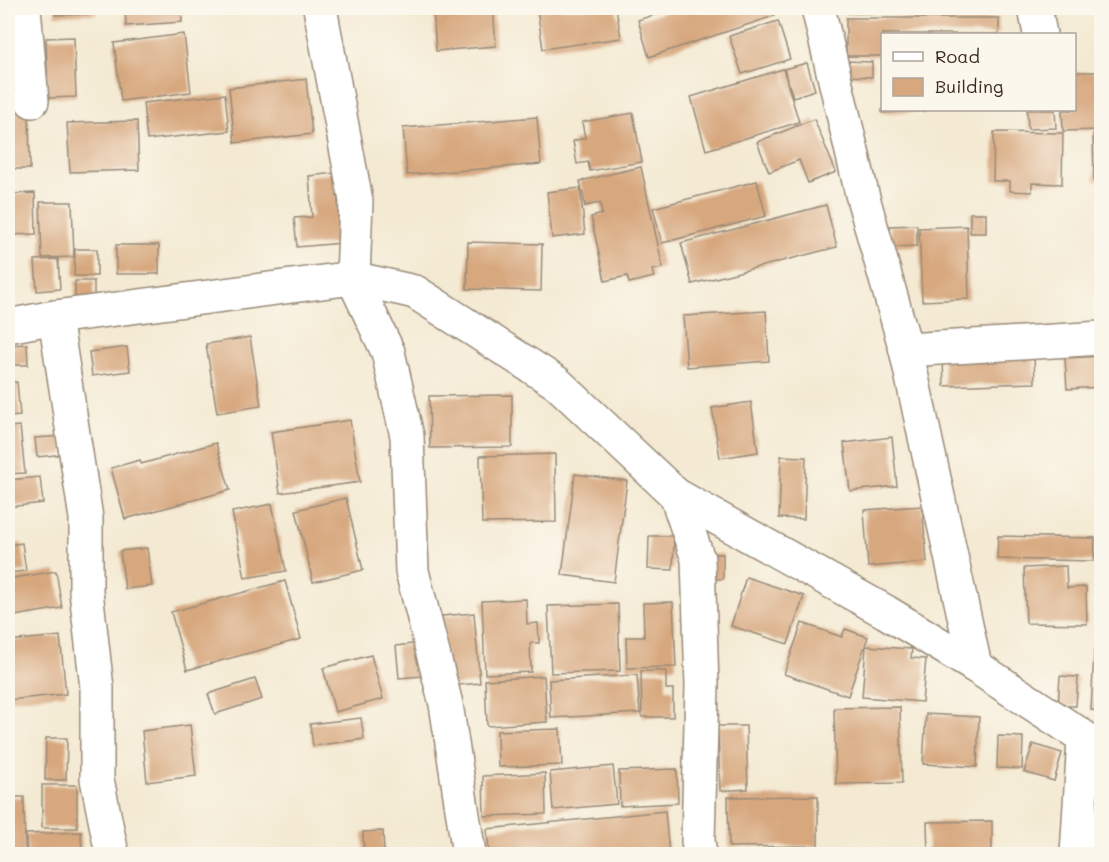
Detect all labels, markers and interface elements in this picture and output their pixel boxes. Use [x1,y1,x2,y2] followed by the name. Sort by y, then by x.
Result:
[881,33,1076,111] legend
[935,44,980,68] text: Road
[935,74,1003,98] text: Building

